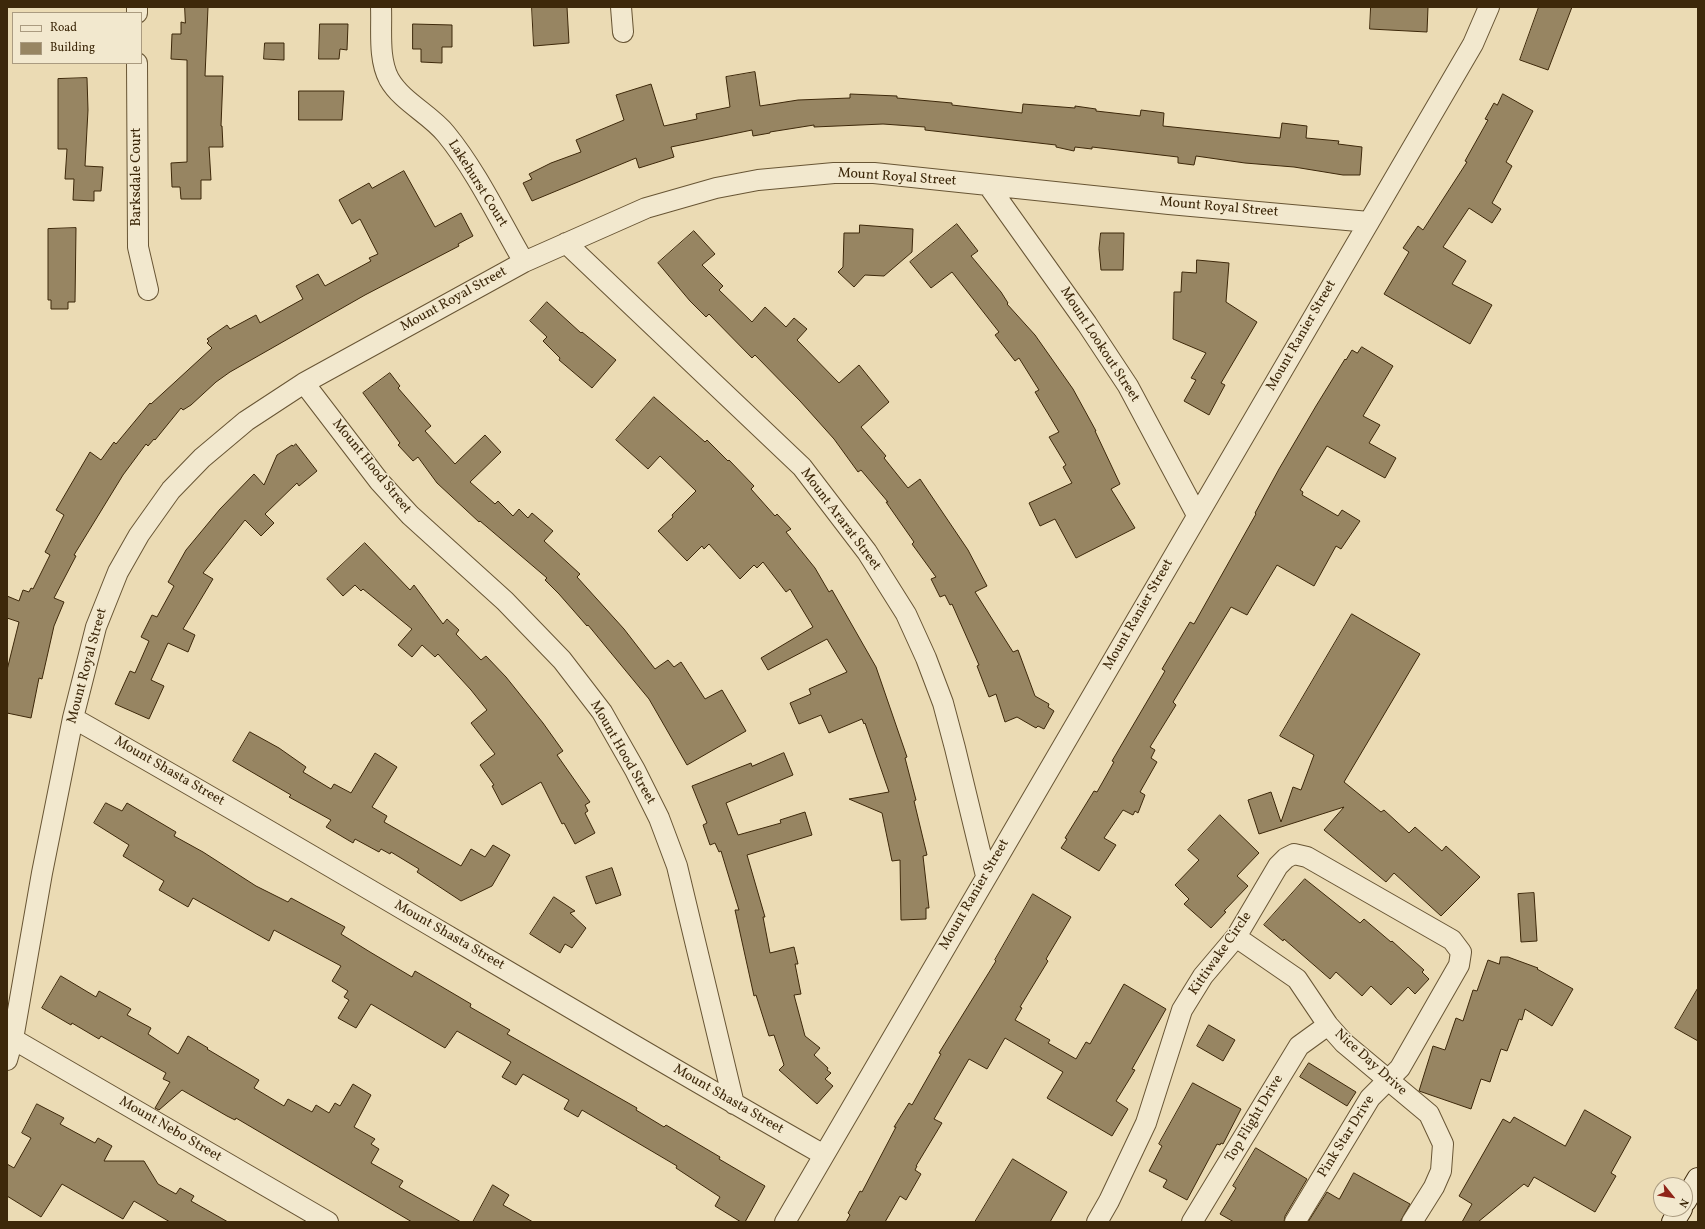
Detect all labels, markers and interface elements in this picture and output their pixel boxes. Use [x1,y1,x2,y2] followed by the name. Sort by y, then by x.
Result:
[12,12,142,64] legend
[50,20,77,36] text: Road
[50,40,95,56] text: Building
[129,128,145,226] street label: Barksdale Court
[443,137,511,231] street label: Lakehurst Court
[837,165,957,191] street label: Mount Royal Street
[1159,194,1279,222] street label: Mount Royal Street
[398,264,510,336] street label: Mount Royal Street
[1263,278,1341,394] street label: Mount Ranier Street
[1055,284,1143,406] street label: Mount Lookout Street
[328,416,414,518] street label: Mount Hood Street
[796,465,884,575] street label: Mount Ararat Street
[1100,557,1178,673] street label: Mount Ranier Street
[64,606,112,726] street label: Mount Royal Street
[585,698,659,808] street label: Mount Hood Street
[111,734,227,810] street label: Mount Shasta Street
[936,837,1014,953] street label: Mount Ranier Street
[391,898,507,974] street label: Mount Shasta Street
[1186,909,1256,999] street label: Kittiwake Circle
[1330,1026,1410,1100] street label: Nice Day Drive
[670,1062,786,1138] street label: Mount Shasta Street
[1222,1072,1288,1166] street label: Top Flight Drive
[1315,1093,1379,1181] street label: Pink Star Drive
[116,1094,224,1166] street label: Mount Nebo Street
[1653,1177,1693,1217] north arrow
[1674,1196,1691,1210] text: N

